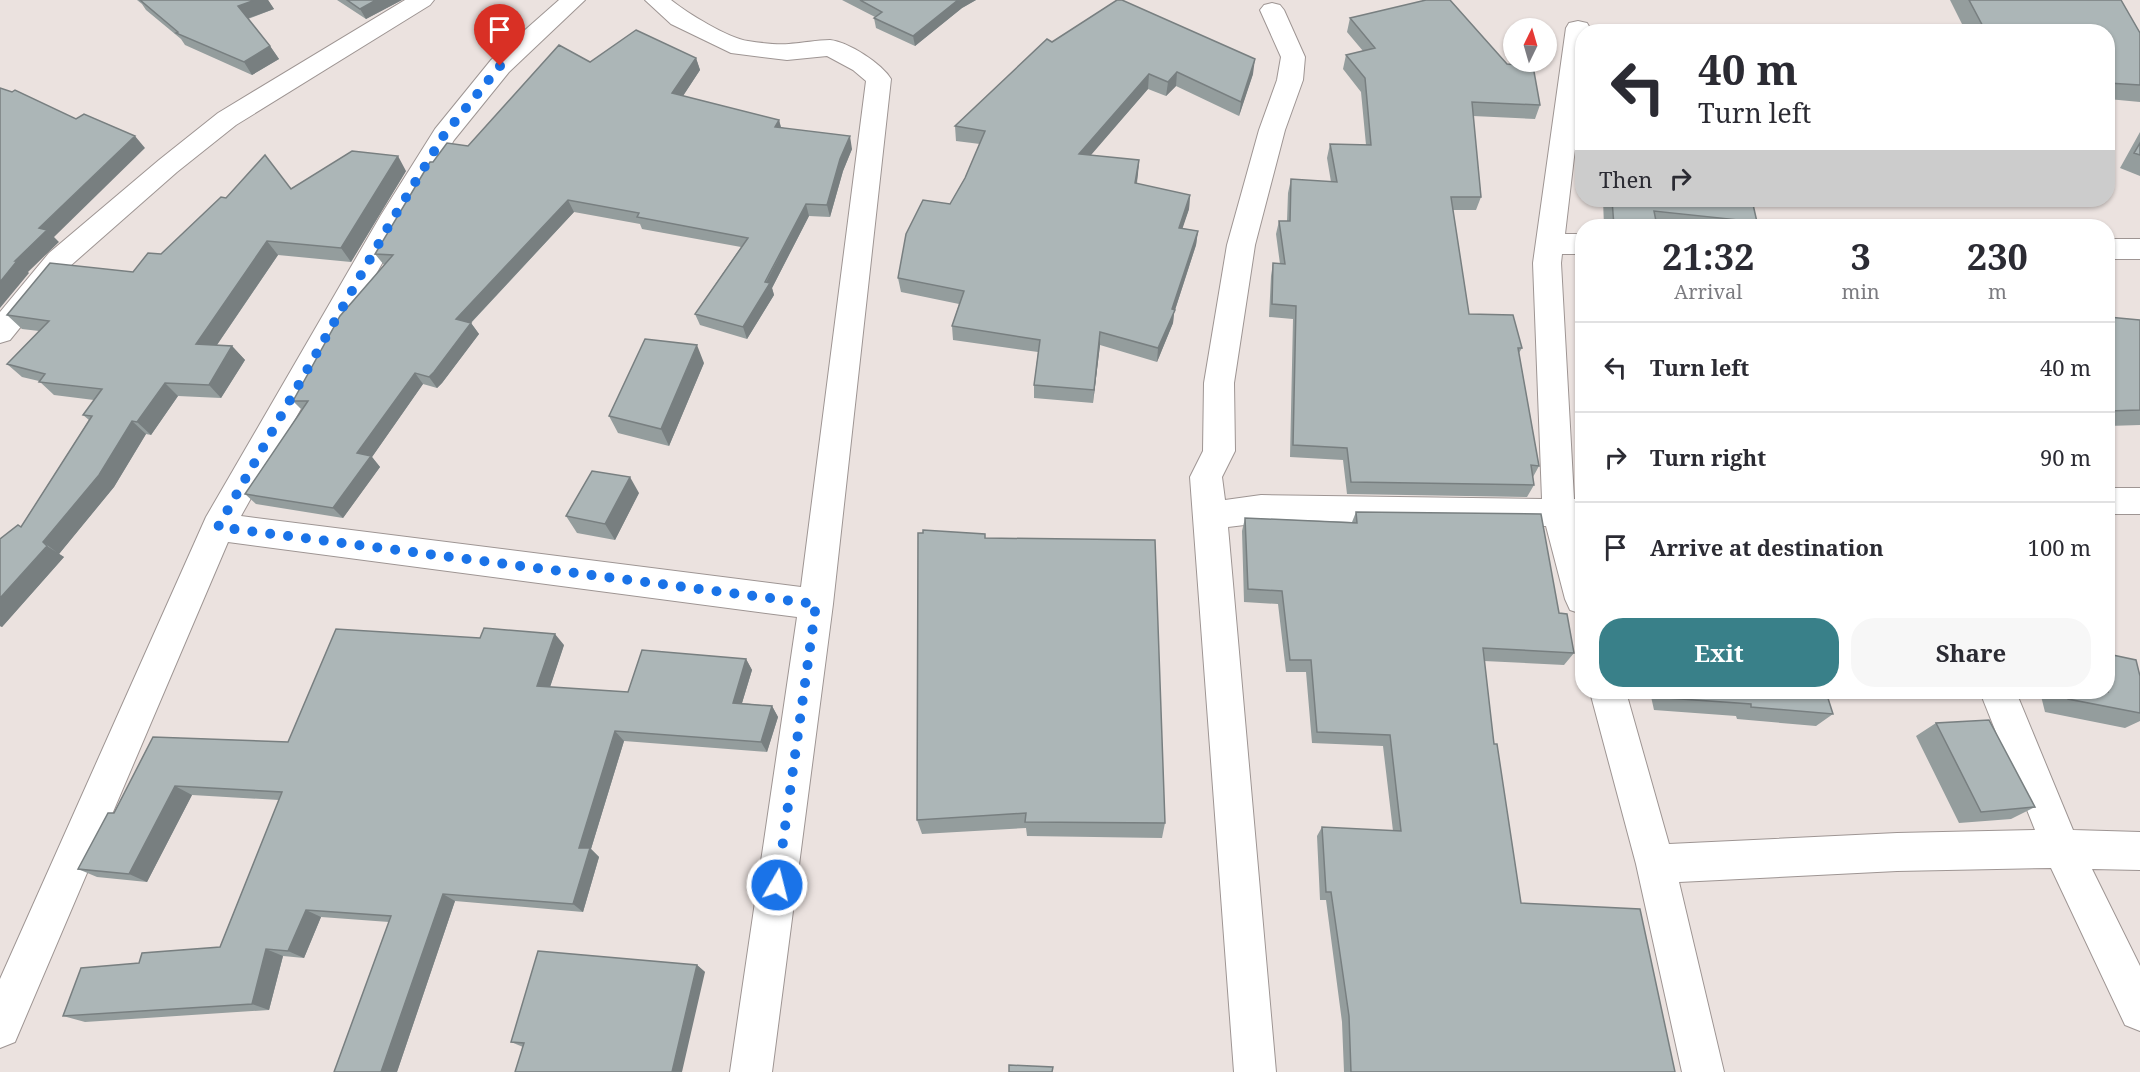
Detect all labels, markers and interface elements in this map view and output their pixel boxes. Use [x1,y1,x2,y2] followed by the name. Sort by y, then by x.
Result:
[474,4,525,66] pin
[483,13,516,46] icon: arrive
[1503,18,1557,72] north arrow
[1503,18,1557,72] map controls
[1698,40,1798,97] text: 40 m
[1599,48,1677,126] icon: left
[1698,94,1811,131] text: Turn left
[1664,162,1697,195] icon: right
[1599,164,1652,194] text: Then
[1662,232,1754,281] text: 21:32
[1850,232,1871,281] text: 3
[1967,232,2028,281] text: 230
[1674,278,1742,305] text: Arrival
[1842,278,1880,305] text: min
[1988,278,2007,305] text: m
[1599,351,1632,384] icon: left
[1650,352,1749,382] text: Turn left
[2040,352,2091,382] text: 40 m
[1599,441,1632,474] icon: right
[1650,442,1766,472] text: Turn right
[2040,442,2091,472] text: 90 m
[1599,531,1632,564] icon: arrive
[1650,532,1884,562] text: Arrive at destination
[2028,532,2091,562] text: 100 m
[1599,618,1839,687] button: Exit
[1851,618,2091,687] button: Share
[745,853,809,917] position arrow

